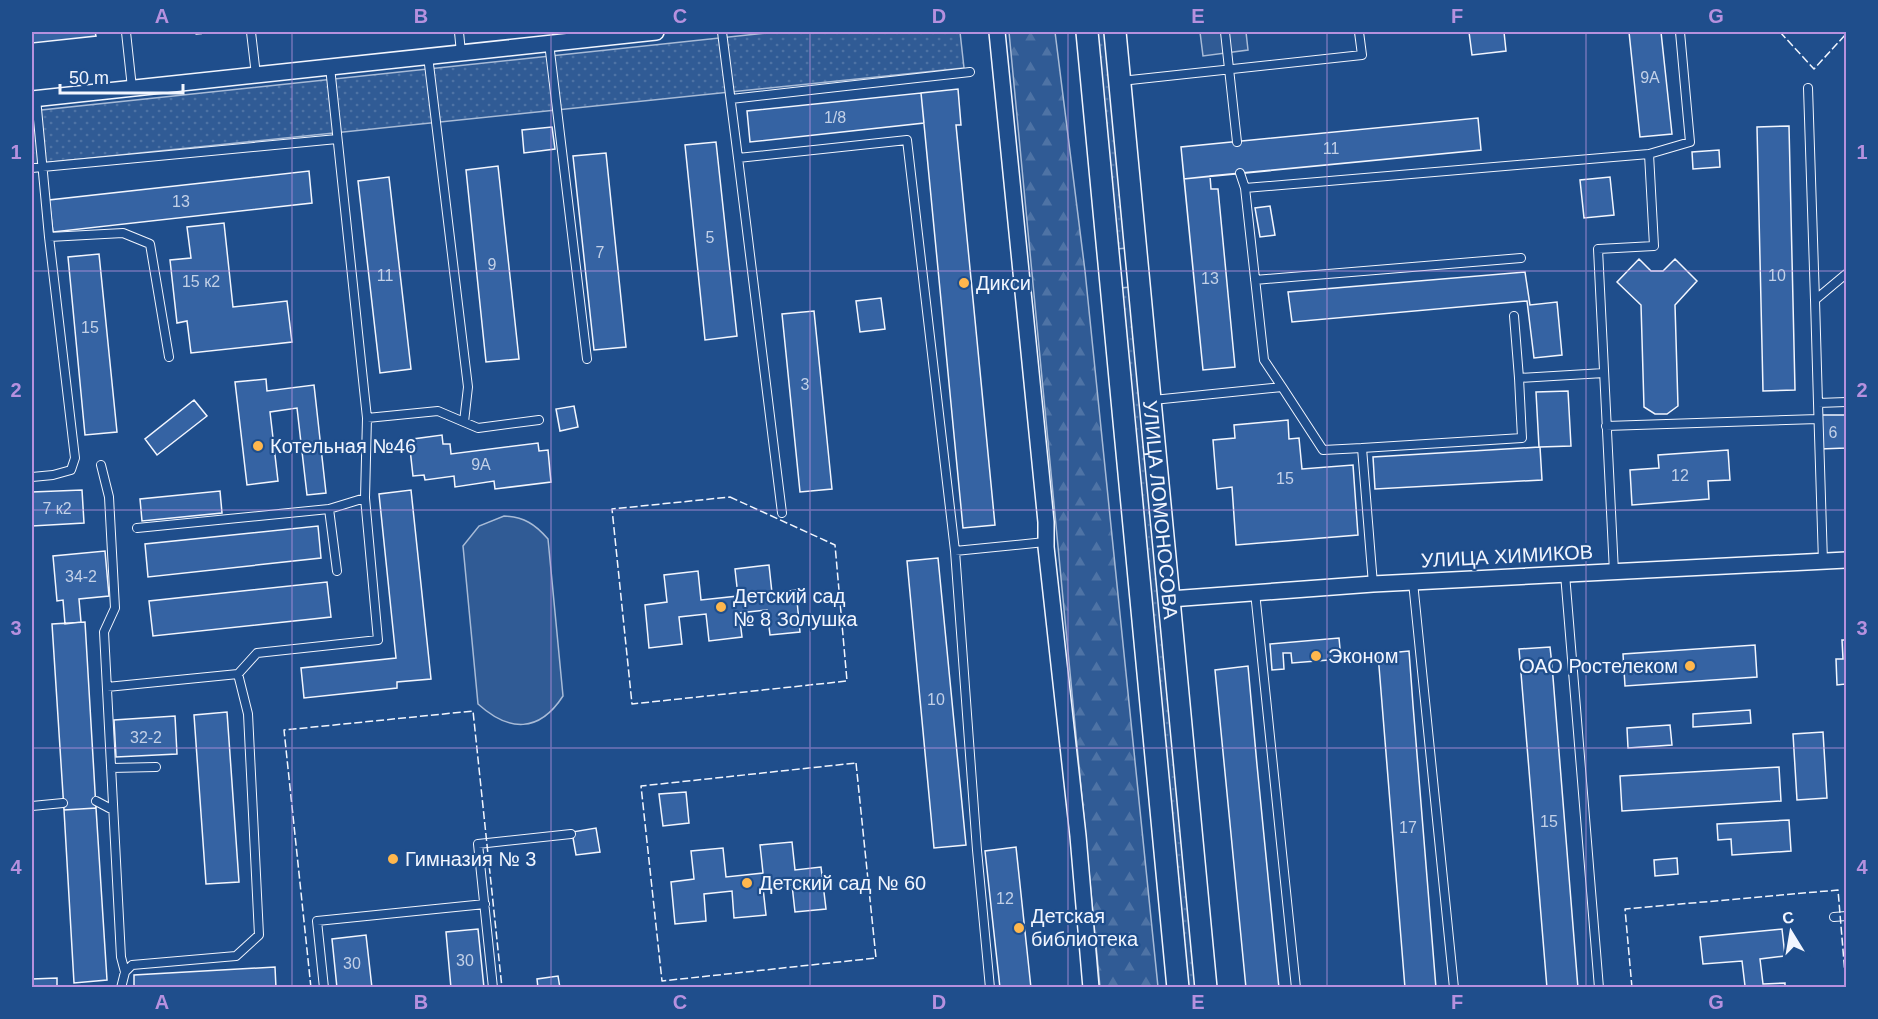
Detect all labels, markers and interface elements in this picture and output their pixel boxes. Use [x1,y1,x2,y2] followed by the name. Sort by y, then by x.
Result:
[155,5,169,27] text: A
[414,5,428,27] text: B
[673,5,687,27] text: C
[932,5,946,27] text: D
[1191,5,1205,27] text: E
[1451,5,1463,27] text: F
[1708,5,1724,27] text: G
[60,57,183,95] scale bar
[69,68,109,88] text: 50 m
[1640,69,1660,86] house number: 9А
[824,109,846,126] house number: 1/8
[1323,140,1339,157] house number: 11
[10,141,22,163] text: 1
[1856,141,1868,163] text: 1
[172,193,190,210] house number: 13
[706,229,715,246] house number: 5
[596,244,605,261] house number: 7
[488,256,497,273] house number: 9
[377,267,393,284] house number: 11
[1768,267,1786,284] house number: 10
[1201,270,1219,287] house number: 13
[976,272,1031,294] place label: Дикси
[182,273,220,290] house number: 15 к2
[957,276,971,290] marker: Дикси
[81,319,99,336] house number: 15
[801,376,810,393] house number: 3
[10,379,22,401] text: 2
[1856,379,1868,401] text: 2
[1139,399,1182,621] street label: УЛИЦА ЛОМОНОСОВА
[1829,424,1838,441] house number: 6
[270,435,416,457] place label: Котельная №46
[251,439,265,453] marker: Котельная №46
[471,456,491,473] house number: 9А
[1671,467,1689,484] house number: 12
[1276,470,1294,487] house number: 15
[42,500,72,517] house number: 7 к2
[1420,541,1594,571] street label: УЛИЦА ХИМИКОВ
[65,568,97,585] house number: 34-2
[733,585,858,630] place label: Детский сад № 8 Золушка
[714,600,728,614] marker: Детский сад № 8 Золушка
[10,617,22,639] text: 3
[1856,617,1868,639] text: 3
[1328,645,1398,667] place label: Эконом
[1309,649,1323,663] marker: Эконом
[1519,655,1678,677] place label: ОАО Ростелеком
[1683,659,1697,673] marker: ОАО Ростелеком
[927,691,945,708] house number: 10
[130,729,162,746] house number: 32-2
[1540,813,1558,830] house number: 15
[1399,819,1417,836] house number: 17
[405,848,536,870] place label: Гимназия № 3
[386,852,400,866] marker: Гимназия № 3
[10,856,22,878] text: 4
[1856,856,1868,878] text: 4
[759,872,926,894] place label: Детский сад № 60
[740,876,754,890] marker: Детский сад № 60
[996,890,1014,907] house number: 12
[1761,902,1821,962] north arrow
[1031,905,1139,950] place label: Детская библиотека
[1781,908,1796,927] text: С
[1012,921,1026,935] marker: Детская библиотека
[456,952,474,969] house number: 30
[343,955,361,972] house number: 30
[155,991,169,1013] text: A
[414,991,428,1013] text: B
[673,991,687,1013] text: C
[932,991,946,1013] text: D
[1191,991,1205,1013] text: E
[1451,991,1463,1013] text: F
[1708,991,1724,1013] text: G

